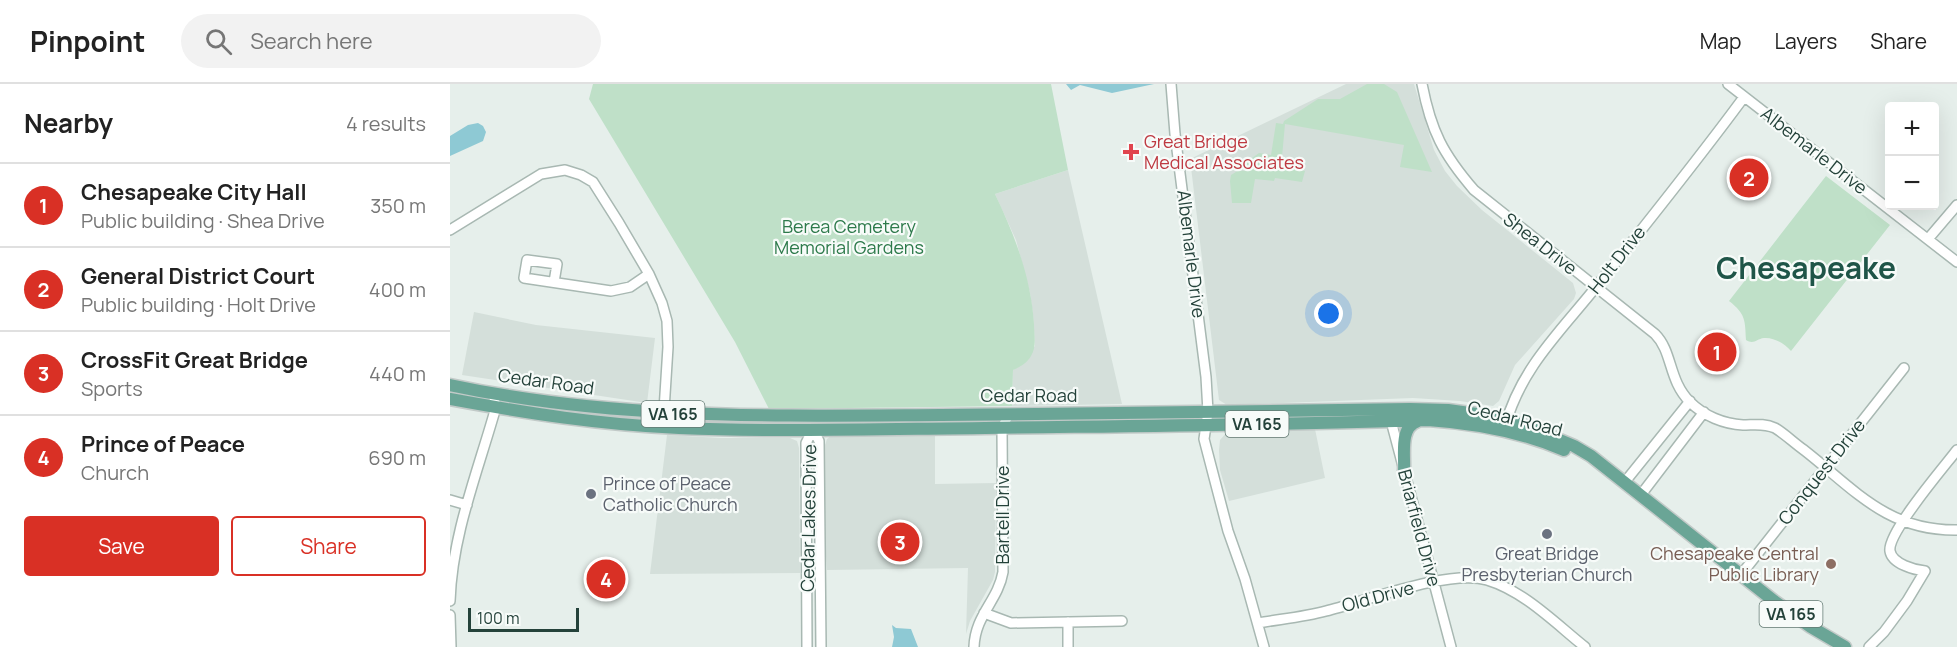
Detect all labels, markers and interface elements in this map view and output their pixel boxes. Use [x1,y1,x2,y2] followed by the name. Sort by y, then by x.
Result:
[181,14,601,68] search box
[30,22,145,60] text: Pinpoint
[202,25,235,58] icon: search
[250,26,373,56] text: Search here
[1700,27,1741,55] text: Map
[1774,27,1837,55] text: Layers
[1870,27,1927,55] text: Share
[1757,101,1873,199] street label: Albemarle Drive
[1885,102,1939,210] map controls
[1885,102,1939,156] button: +
[24,105,113,141] text: Nearby
[346,110,426,137] text: 4 results
[1144,129,1304,174] place label: Great Bridge Medical Associates
[1122,143,1140,161] marker: Great Bridge Medical Associates
[1730,156,1768,200] pin: 2
[1885,156,1939,210] button: −
[81,177,307,207] text: Chesapeake City Hall
[1172,189,1212,319] street label: Albemarle Drive
[39,192,48,219] text: 1
[370,192,426,219] text: 350 m
[81,207,325,234] text: Public building · Shea Drive
[1499,207,1583,280] street label: Shea Drive
[774,214,924,259] park label: Berea Cemetery Memorial Gardens
[1582,220,1650,298] street label: Holt Drive
[1716,247,1896,288] district label: Chesapeake
[81,261,315,291] text: General District Court
[38,276,49,303] text: 2
[369,276,426,303] text: 400 m
[81,291,316,318] text: Public building · Holt Drive
[1314,299,1343,328] your location
[1698,330,1736,374] pin: 1
[81,345,308,375] text: CrossFit Great Bridge
[38,360,49,387] text: 3
[369,360,426,387] text: 440 m
[497,362,596,400] street label: Cedar Road
[81,375,143,402] text: Sports
[981,383,1077,407] street label: Cedar Road
[1465,395,1565,441] street label: Cedar Road
[642,401,704,427] road number: VA 165
[1226,411,1288,437] road number: VA 165
[1772,413,1870,529] street label: Conquest Drive
[81,429,245,459] text: Prince of Peace
[37,444,50,471] text: 4
[368,444,426,471] text: 690 m
[795,444,821,592] street label: Cedar Lakes Drive
[81,459,149,486] text: Church
[990,466,1014,564] street label: Bartell Drive
[1393,467,1447,589] street label: Briarfield Drive
[603,471,738,516] place label: Prince of Peace Catholic Church
[584,487,598,501] marker: Prince of Peace Catholic Church
[24,516,219,576] button: Save
[231,516,426,576] button: Share
[880,520,920,564] pin: 3
[1540,527,1554,541] marker: Great Bridge Presbyterian Church
[1461,541,1633,586] place label: Great Bridge Presbyterian Church
[1650,541,1820,586] place label: Chesapeake Central Public Library
[586,556,626,602] pin: 4
[1824,557,1838,571] marker: Chesapeake Central Public Library
[1339,575,1416,617] street label: Old Drive
[1760,601,1822,627] road number: VA 165
[468,605,579,632] scale bar
[477,607,520,629] text: 100 m

